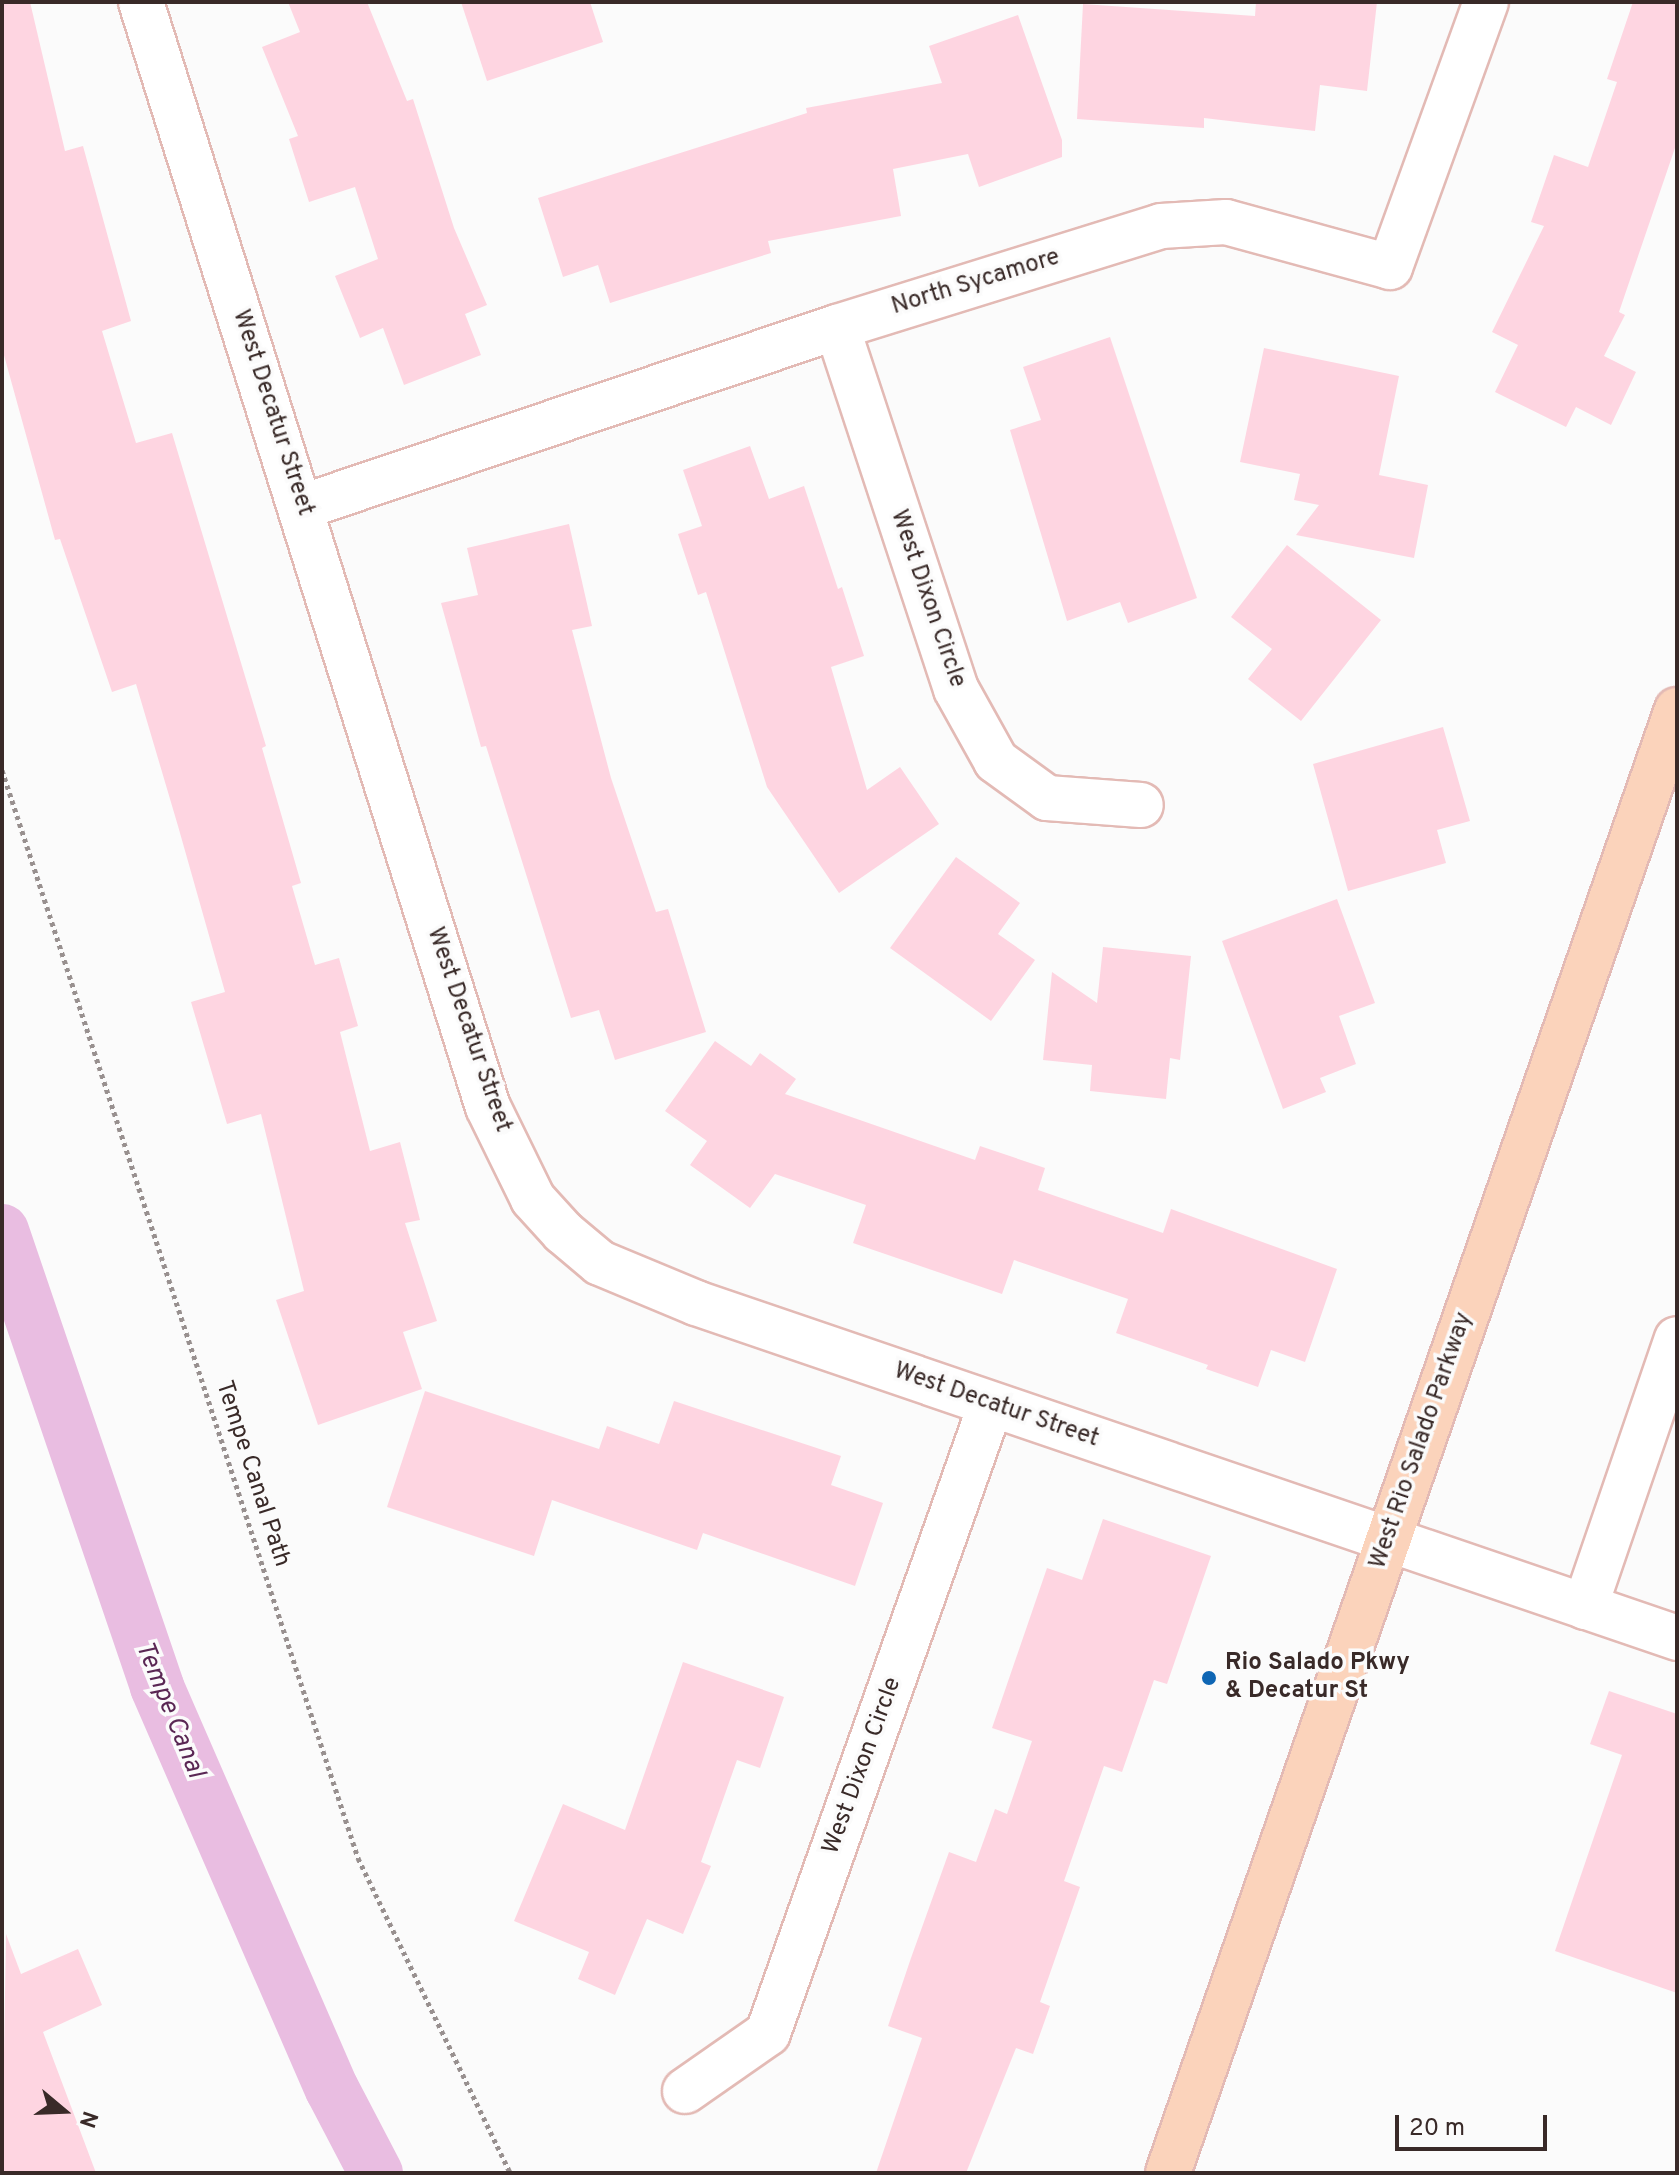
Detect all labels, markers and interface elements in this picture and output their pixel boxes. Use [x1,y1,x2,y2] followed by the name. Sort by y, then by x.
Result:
[888,244,1064,322] street label: North Sycamore
[225,306,319,520] street label: West Decatur Street
[883,506,971,692] street label: West Dixon Circle
[419,924,517,1136] street label: West Decatur Street
[1365,1309,1479,1573] street label: West Rio Salado Parkway
[890,1357,1102,1455] street label: West Decatur Street
[208,1377,296,1571] street label: Tempe Canal Path
[127,1637,211,1783] water label: Tempe Canal
[1225,1650,1410,1706] place label: Rio Salado Pkwy & Decatur St
[1200,1669,1218,1687] marker: Rio Salado Pkwy & Decatur St
[818,1674,908,1858] street label: West Dixon Circle
[24,2071,104,2151] north arrow
[1399,2099,1551,2149] scale bar
[72,2107,103,2131] text: N
[1409,2114,1465,2144] text: 20 m

